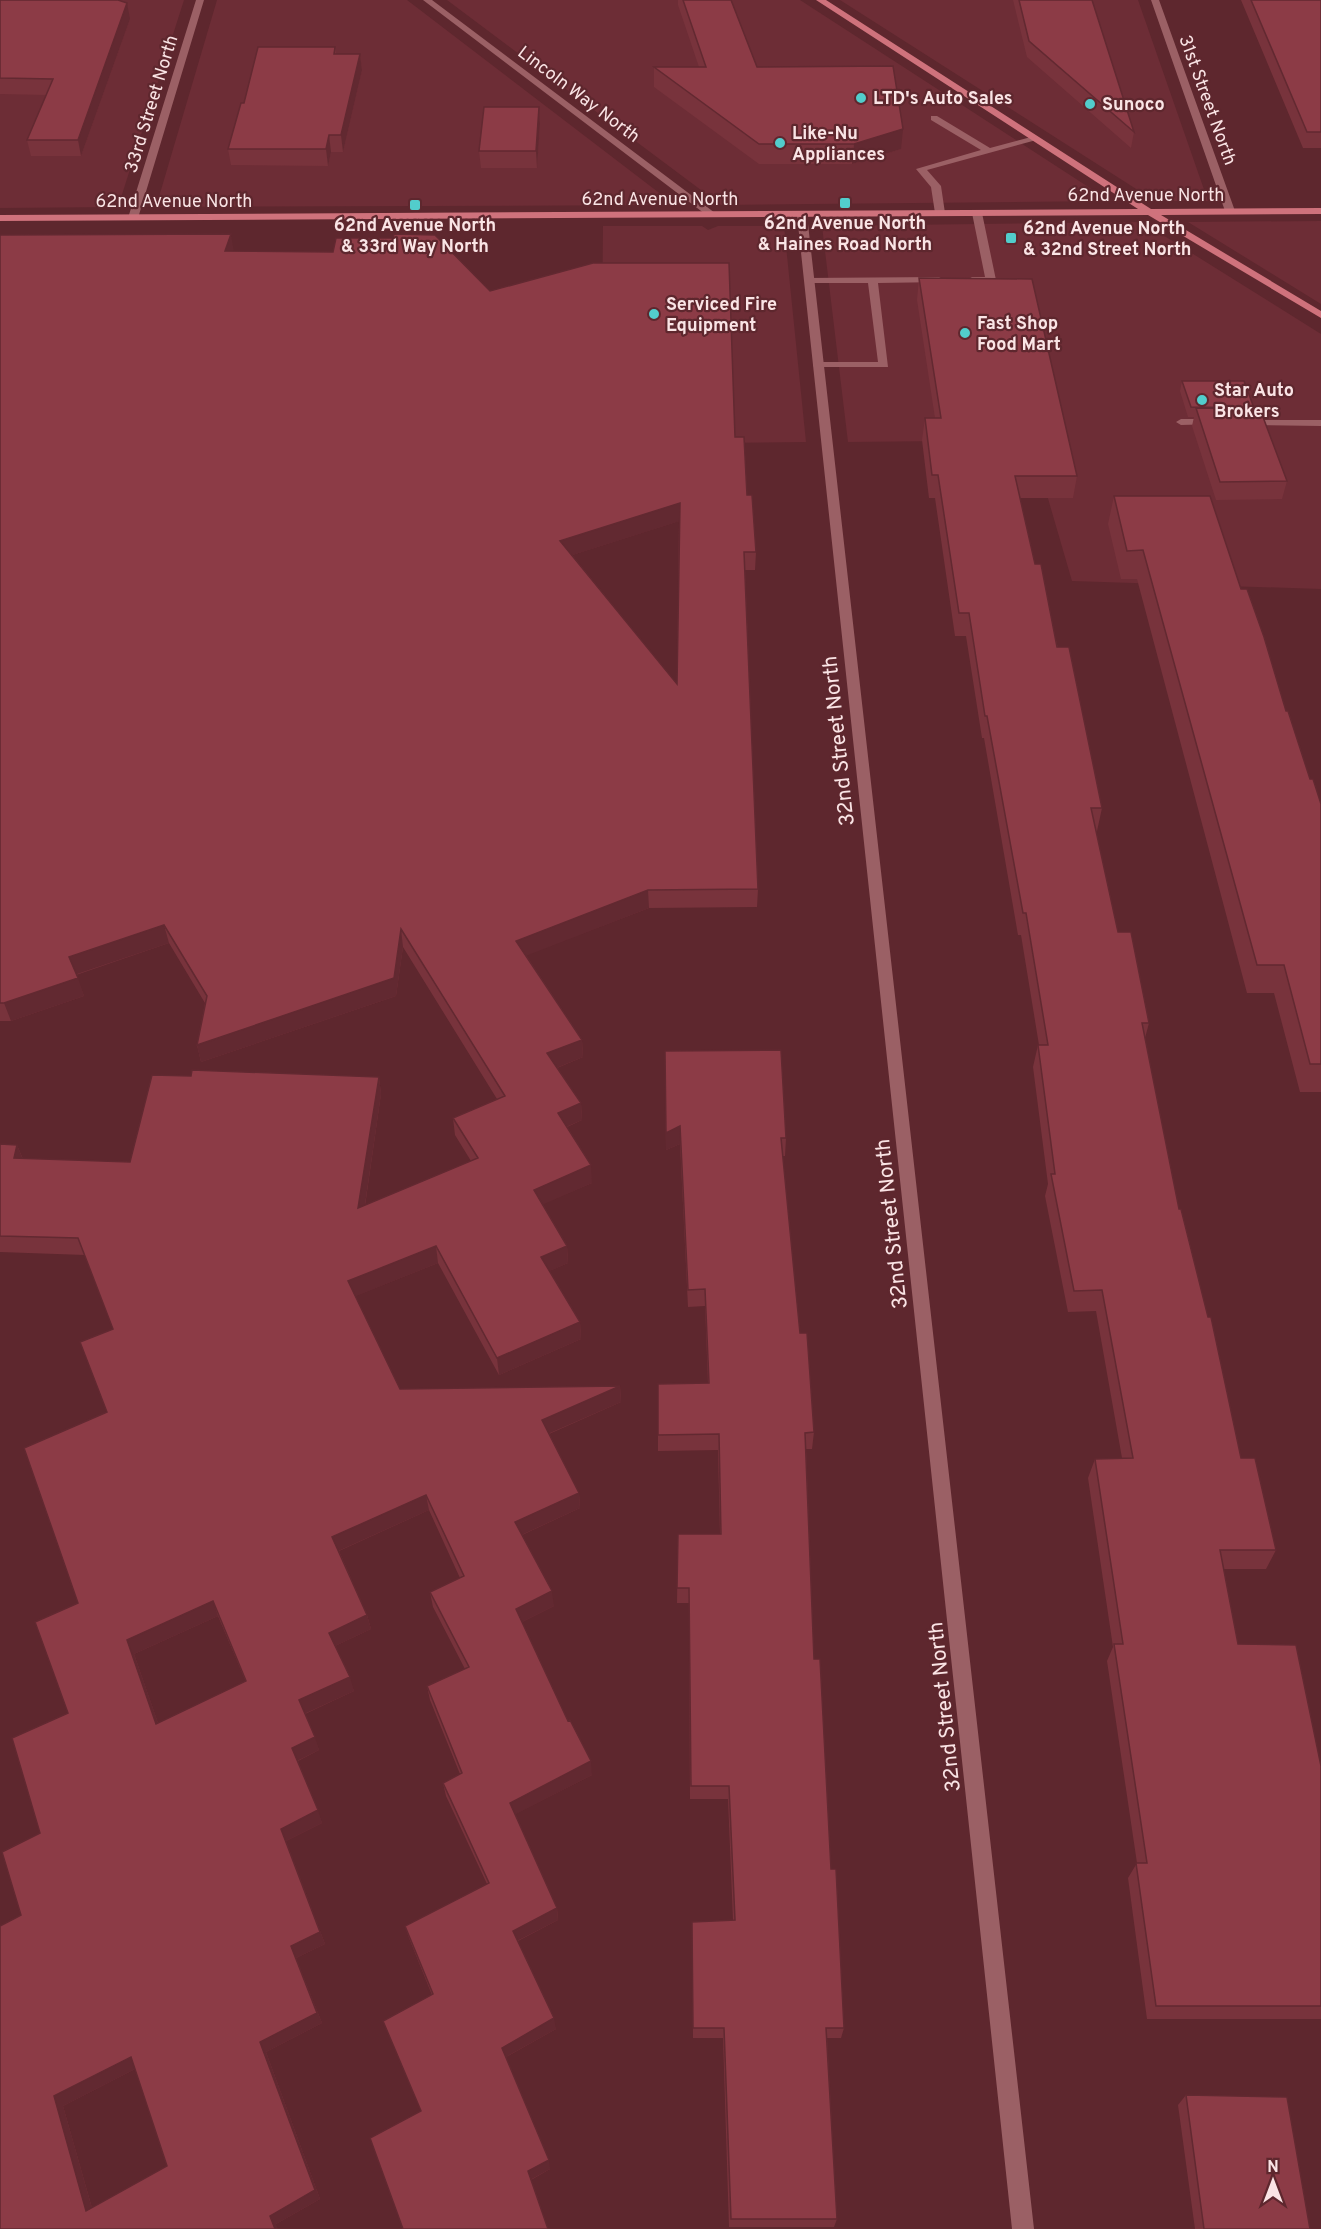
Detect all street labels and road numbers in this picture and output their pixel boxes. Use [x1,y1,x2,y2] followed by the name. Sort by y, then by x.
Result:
[1172,32,1241,169] street label: 31st Street North
[121,33,184,176] street label: 33rd Street North
[512,42,644,149] street label: Lincoln Way North
[1068,185,1224,208] street label: 62nd Avenue North
[582,189,738,212] street label: 62nd Avenue North
[96,191,252,214] street label: 62nd Avenue North
[817,654,862,827] street label: 32nd Street North
[870,1137,915,1310] street label: 32nd Street North
[923,1620,968,1793] street label: 32nd Street North

